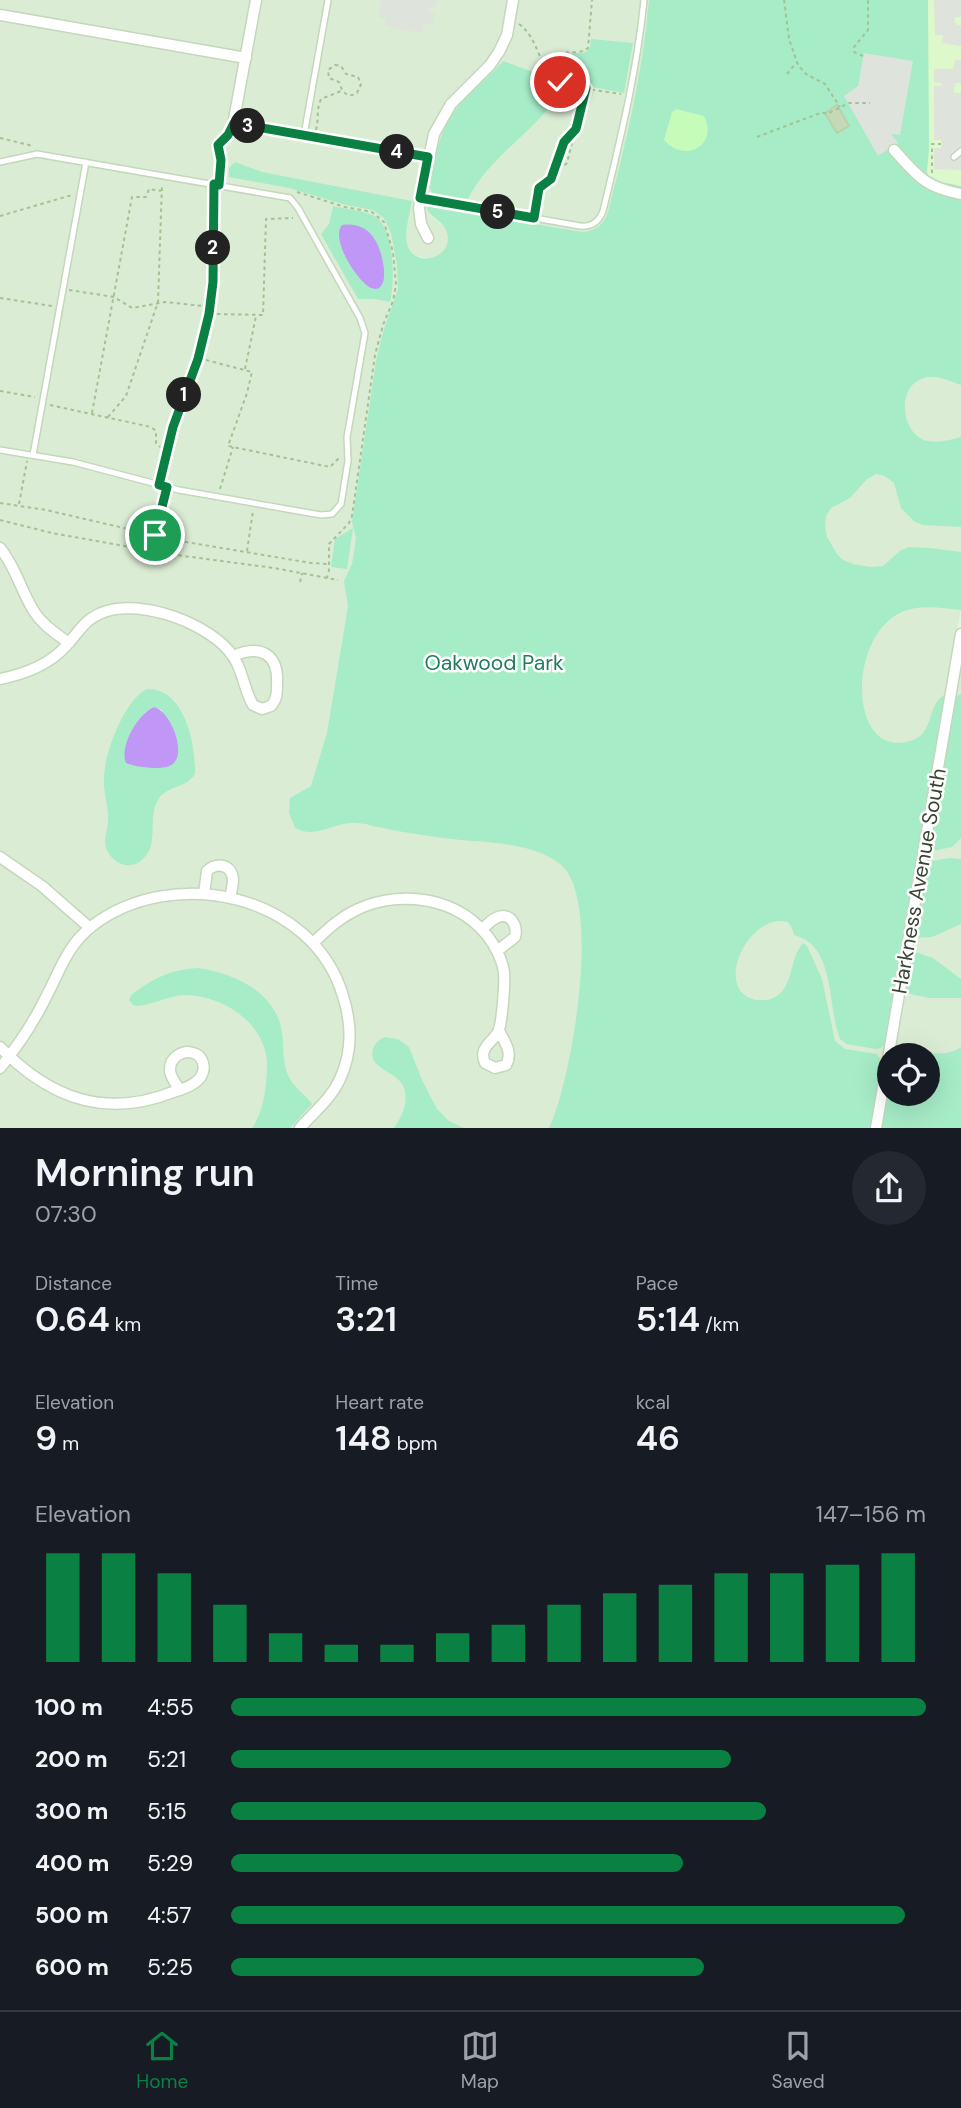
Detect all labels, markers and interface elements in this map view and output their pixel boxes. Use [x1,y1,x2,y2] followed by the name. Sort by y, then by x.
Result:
[530,52,590,112] pin
[541,63,579,101] icon: check
[230,108,266,144] pin: 3
[242,113,253,138] text: 3
[380,134,414,170] pin: 4
[390,139,403,164] text: 4
[480,194,516,230] pin: 5
[492,199,503,224] text: 5
[196,230,230,266] pin: 2
[207,235,218,260] text: 2
[166,378,202,412] pin: 1
[180,382,187,407] text: 1
[125,505,185,565] pin
[136,516,174,554] icon: arrive
[424,649,564,677] park label: Oakwood Park
[885,766,953,996] street label: Harkness Avenue South
[877,1043,940,1106] map controls
[877,1043,940,1106] button: locate
[35,1148,255,1198] text: Morning run
[852,1151,926,1225] button: share
[35,1199,97,1229] text: 07:30
[35,1271,112,1296] text: Distance
[335,1271,378,1296] text: Time
[636,1271,678,1296] text: Pace
[35,1296,110,1342] text: 0.64
[335,1296,397,1342] text: 3:21
[636,1296,700,1342] text: 5:14
[110,1312,141,1337] text: km
[700,1312,739,1337] text: /km
[35,1390,114,1415] text: Elevation
[335,1390,424,1415] text: Heart rate
[636,1390,670,1415] text: kcal
[35,1415,57,1461] text: 9
[335,1415,392,1461] text: 148
[636,1415,680,1461] text: 46
[57,1431,79,1456] text: m
[392,1431,438,1456] text: bpm
[35,1499,131,1529] text: Elevation
[816,1499,926,1529] text: 147–156 m
[35,1692,103,1722] text: 100 m
[147,1692,194,1722] text: 4:55
[35,1744,108,1774] text: 200 m
[147,1744,186,1774] text: 5:21
[35,1796,108,1826] text: 300 m
[147,1796,187,1826] text: 5:15
[35,1848,109,1878] text: 400 m
[147,1848,193,1878] text: 5:29
[35,1900,109,1930] text: 500 m
[147,1900,192,1930] text: 4:57
[35,1952,109,1982] text: 600 m
[147,1952,193,1982] text: 5:25
[136,2027,188,2094] tab: Home
[461,2027,499,2094] tab: Map
[771,2027,825,2094] tab: Saved

